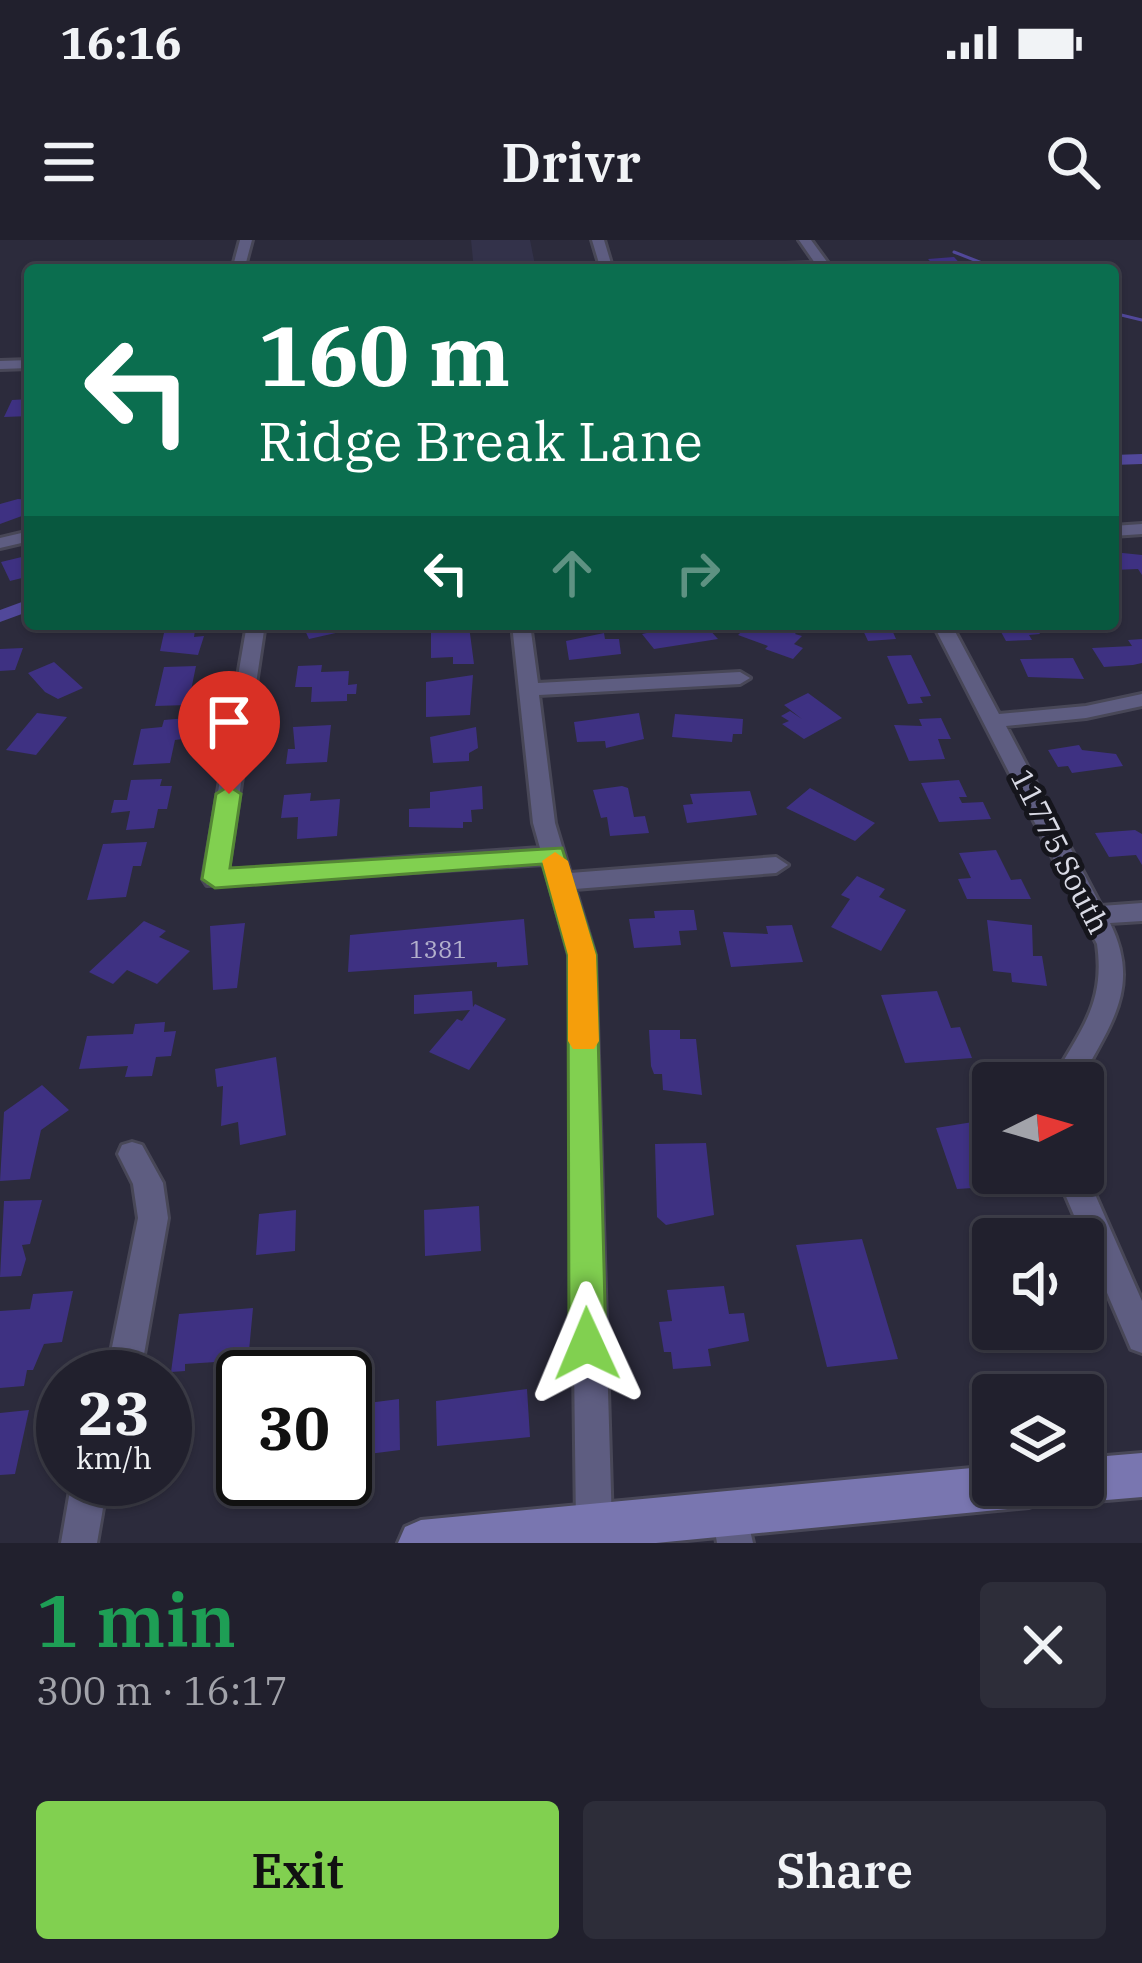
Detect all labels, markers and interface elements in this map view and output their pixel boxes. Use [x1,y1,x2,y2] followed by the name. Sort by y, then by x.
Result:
[60,13,182,71] text: 16:16
[501,127,641,197] text: Drivr
[36,129,102,195] icon: menu
[1040,129,1106,195] icon: search
[258,300,510,409] text: 160 m
[60,312,216,468] icon: left
[258,406,703,476] text: Ridge Break Lane
[413,540,479,606] icon: left
[539,540,605,606] icon: ahead
[665,540,731,606] icon: right
[178,671,280,794] pin
[196,689,262,755] icon: arrive
[1003,762,1119,940] street label: 11775 South
[409,933,467,965] house number: 1381
[972,1062,1104,1194] north arrow
[972,1062,1104,1506] map controls
[972,1218,1104,1350] button: sound
[524,1281,650,1407] position arrow
[216,1350,372,1506] speed limit sign: 30
[78,1373,150,1452] text: 23
[972,1374,1104,1506] button: layers
[76,1438,152,1477] text: km/h
[36,1573,236,1667] text: 1 min
[980,1582,1106,1708] button: close
[36,1665,288,1716] text: 300 m · 16:17
[36,1801,559,1939] button: Exit
[583,1801,1106,1939] button: Share

